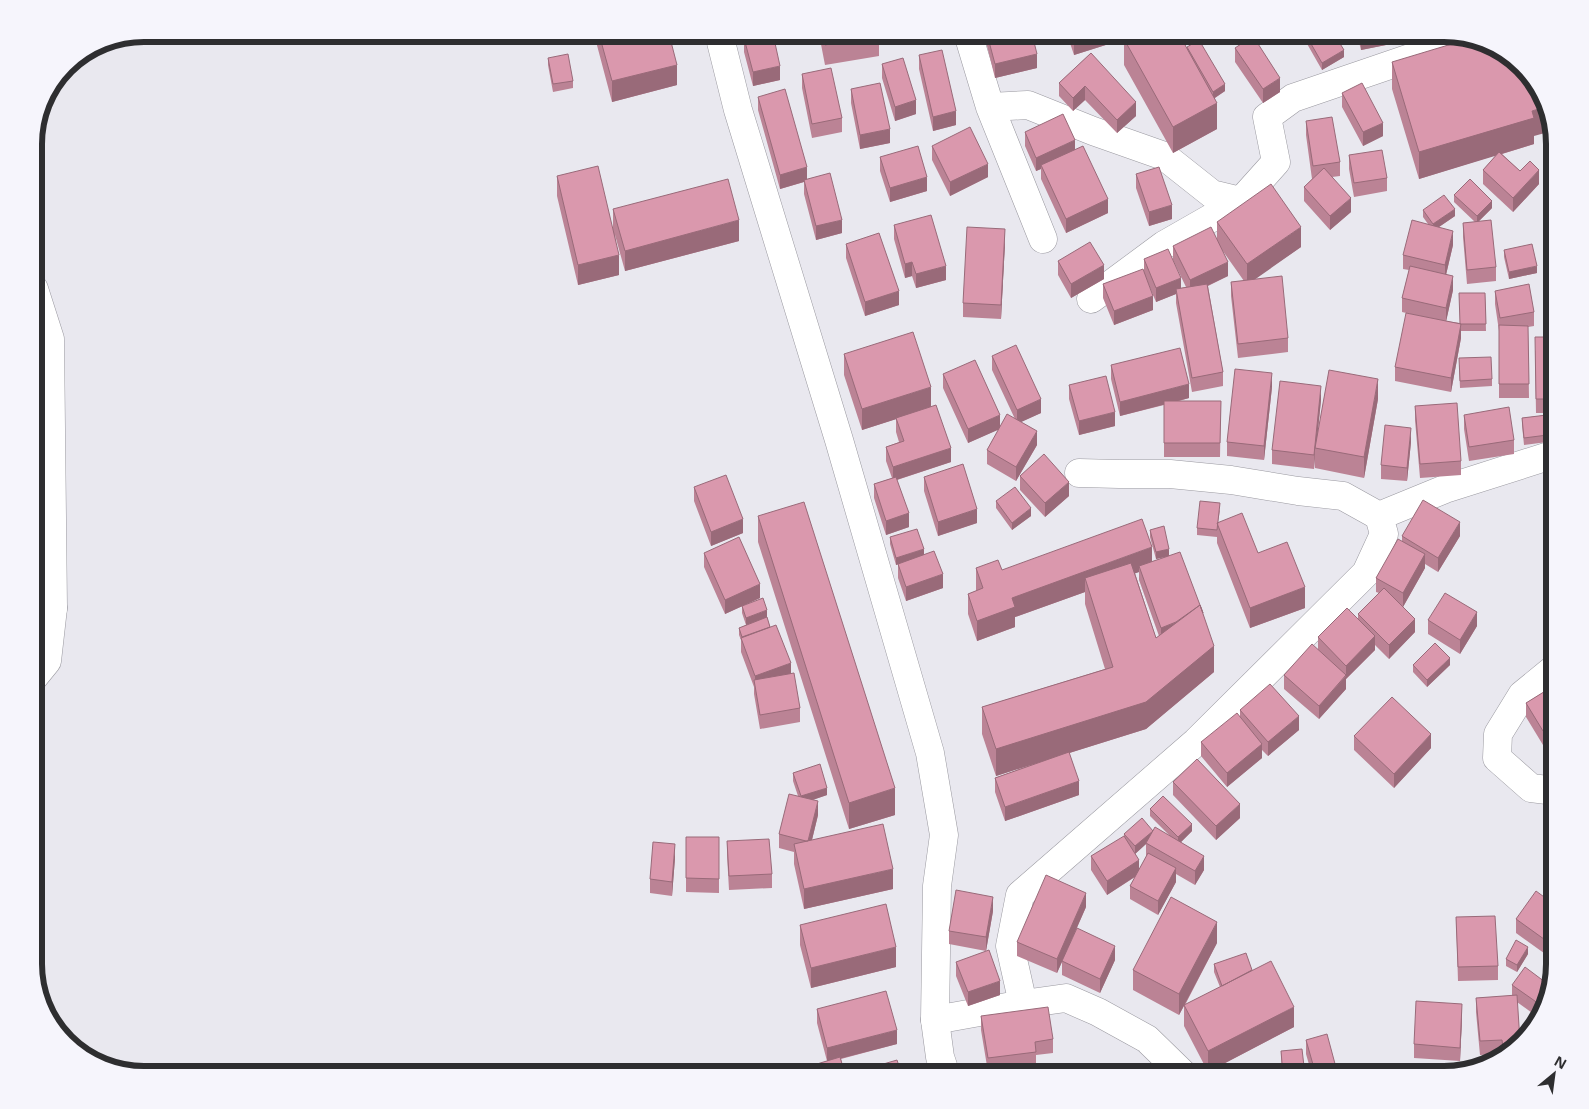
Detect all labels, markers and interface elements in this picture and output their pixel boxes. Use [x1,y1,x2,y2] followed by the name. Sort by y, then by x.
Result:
[1529,1049,1579,1099] north arrow
[1551,1051,1570,1073] text: N

